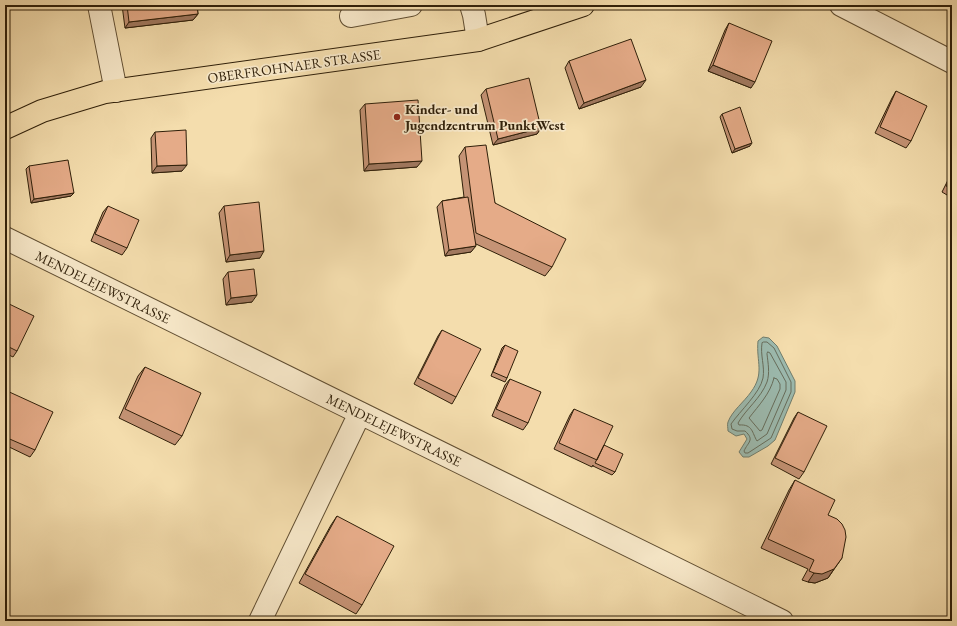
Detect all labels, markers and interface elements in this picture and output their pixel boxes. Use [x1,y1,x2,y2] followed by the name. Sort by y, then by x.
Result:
[206,45,382,87] street label: OBERFROHNAER STRASSE
[403,100,566,134] place label: Kinder- und Jugendzentrum PunktWest
[392,112,402,122] marker: Kinder- und Jugendzentrum PunktWest
[32,246,174,328] street label: MENDELEJEWSTRASSE
[323,389,465,471] street label: MENDELEJEWSTRASSE

